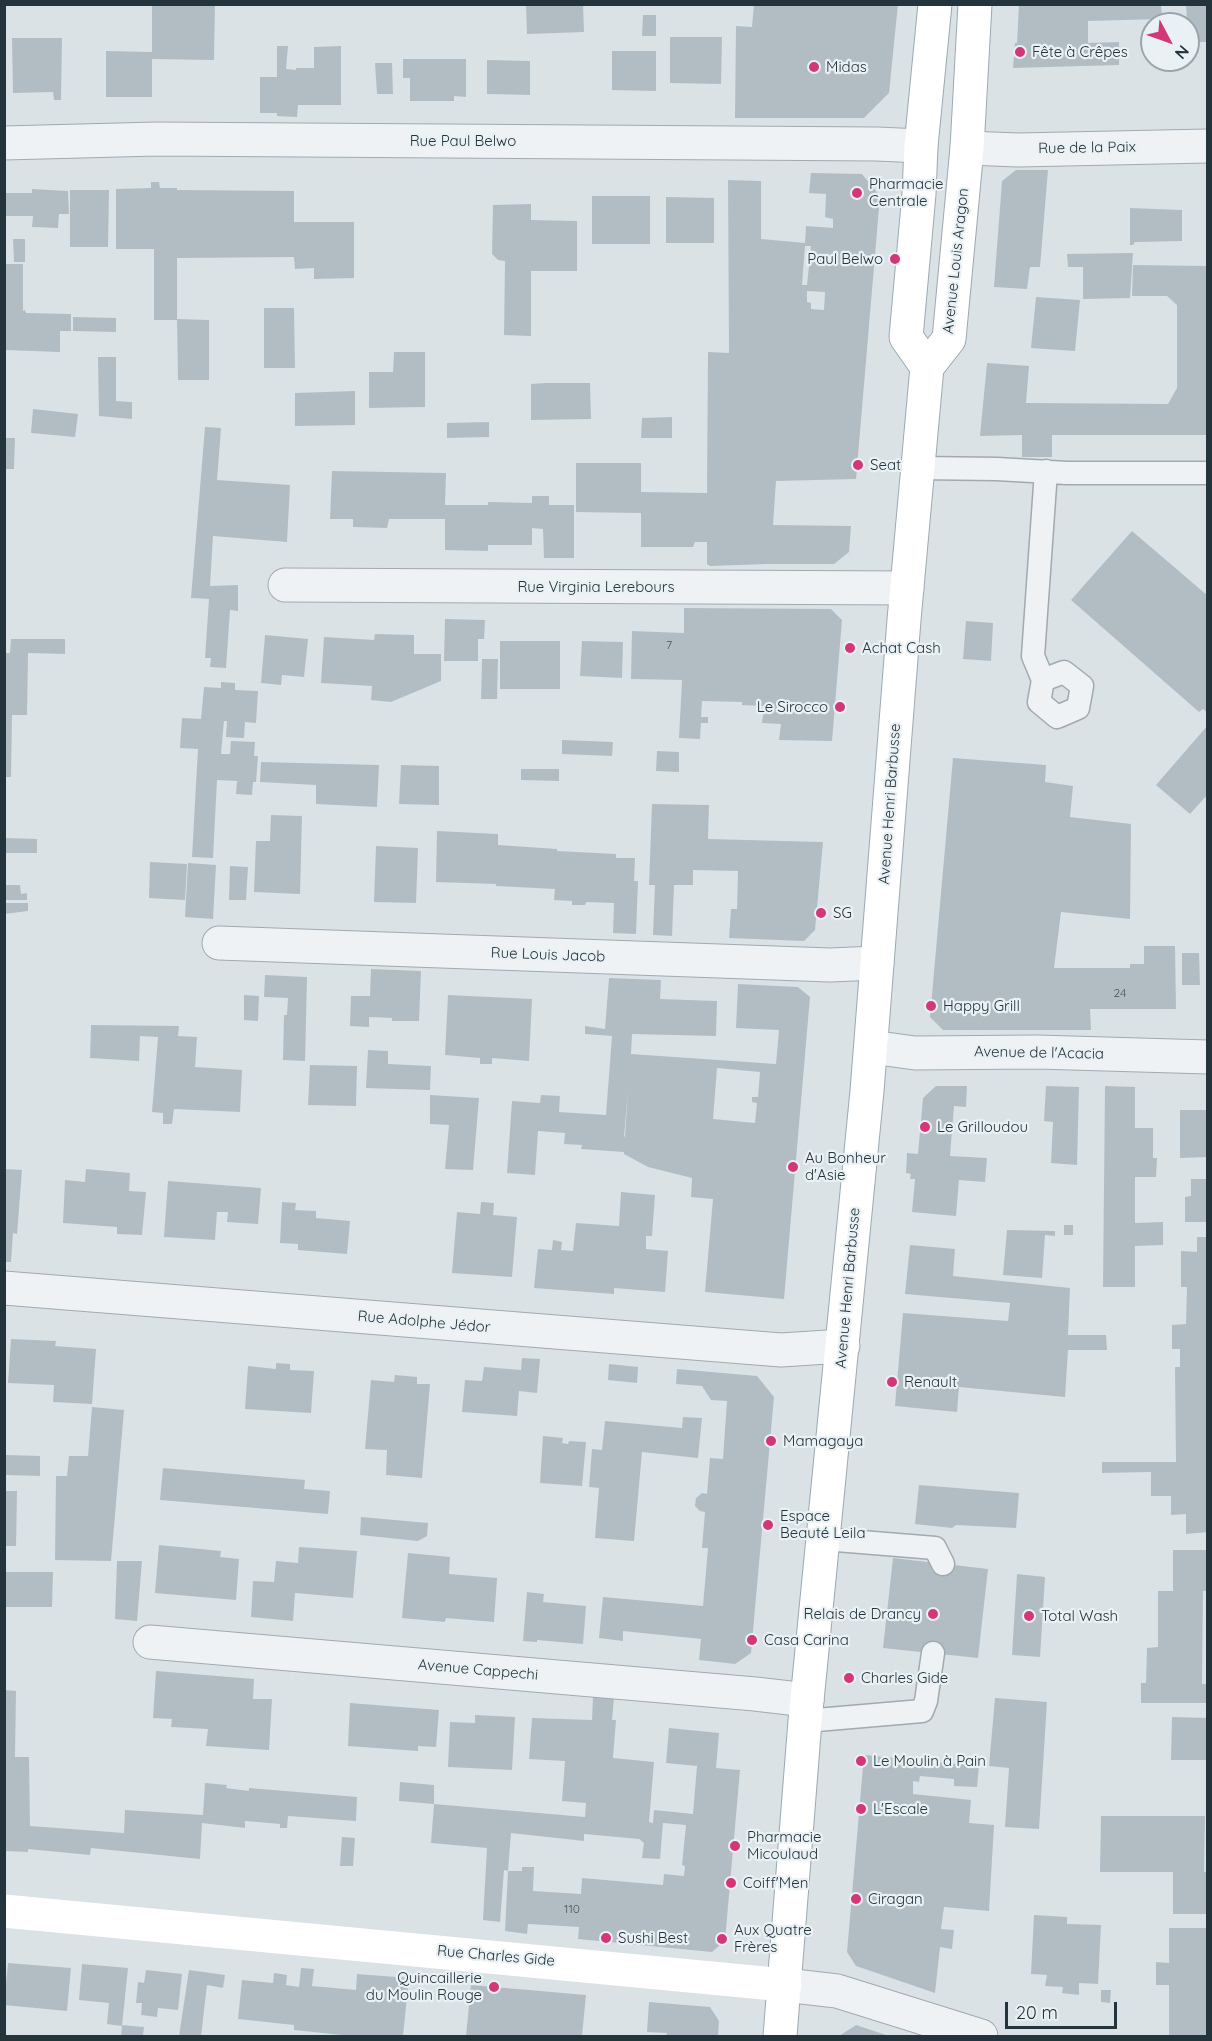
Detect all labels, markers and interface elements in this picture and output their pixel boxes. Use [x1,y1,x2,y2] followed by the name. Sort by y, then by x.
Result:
[1140,12,1200,72] north arrow
[1171,41,1193,63] text: N
[1032,43,1128,61] place label: Fête à Crêpes
[1013,45,1027,59] marker: Fête à Crêpes
[826,58,867,76] place label: Midas
[807,60,821,74] marker: Midas
[410,132,516,150] street label: Rue Paul Belwo
[1038,138,1136,158] street label: Rue de la Paix
[869,175,944,210] place label: Pharmacie Centrale
[850,186,864,200] marker: Pharmacie Centrale
[939,187,973,335] street label: Avenue Louis Aragon
[807,250,883,268] place label: Paul Belwo
[888,252,902,266] marker: Paul Belwo
[870,456,901,474] place label: Seat
[851,458,865,472] marker: Seat
[517,578,675,596] street label: Rue Virginia Lerebours
[666,638,672,652] house number: 7
[862,639,941,657] place label: Achat Cash
[843,641,857,655] marker: Achat Cash
[757,698,828,716] place label: Le Sirocco
[833,700,847,714] marker: Le Sirocco
[875,723,905,885] street label: Avenue Henri Barbusse
[833,904,852,922] place label: SG
[814,906,828,920] marker: SG
[490,944,606,966] street label: Rue Louis Jacob
[1114,986,1126,1000] house number: 24
[943,997,1020,1015] place label: Happy Grill
[924,999,938,1013] marker: Happy Grill
[974,1043,1104,1063] street label: Avenue de l'Acacia
[937,1118,1028,1136] place label: Le Grilloudou
[918,1120,932,1134] marker: Le Grilloudou
[805,1149,886,1184] place label: Au Bonheur d'Asie
[786,1160,800,1174] marker: Au Bonheur d'Asie
[832,1207,864,1369] street label: Avenue Henri Barbusse
[357,1307,491,1337] street label: Rue Adolphe Jédor
[904,1373,957,1391] place label: Renault
[885,1375,899,1389] marker: Renault
[783,1432,863,1450] place label: Mamagaya
[764,1434,778,1448] marker: Mamagaya
[780,1507,866,1542] place label: Espace Beauté Leila
[761,1518,775,1532] marker: Espace Beauté Leila
[804,1605,921,1623] place label: Relais de Drancy
[926,1607,940,1621] marker: Relais de Drancy
[1041,1607,1118,1625] place label: Total Wash
[1022,1609,1036,1623] marker: Total Wash
[764,1631,849,1649] place label: Casa Carina
[745,1633,759,1647] marker: Casa Carina
[417,1656,539,1684] street label: Avenue Cappechi
[861,1669,948,1687] place label: Charles Gide
[842,1671,856,1685] marker: Charles Gide
[873,1752,986,1770] place label: Le Moulin à Pain
[854,1754,868,1768] marker: Le Moulin à Pain
[873,1800,928,1818] place label: L'Escale
[854,1802,868,1816] marker: L'Escale
[747,1828,822,1863] place label: Pharmacie Micoulaud
[728,1839,742,1853] marker: Pharmacie Micoulaud
[743,1874,808,1892] place label: Coiff'Men
[724,1876,738,1890] marker: Coiff'Men
[868,1890,923,1908] place label: Ciragan
[849,1892,863,1906] marker: Ciragan
[564,1902,580,1916] house number: 110
[734,1921,812,1956] place label: Aux Quatre Frères
[618,1929,688,1947] place label: Sushi Best
[599,1931,613,1945] marker: Sushi Best
[715,1932,729,1946] marker: Aux Quatre Frères
[436,1942,556,1970] street label: Rue Charles Gide
[366,1969,482,2004] place label: Quincaillerie du Moulin Rouge
[487,1980,501,1994] marker: Quincaillerie du Moulin Rouge
[1008,1990,1120,2028] scale bar
[1016,2001,1058,2024] text: 20 m

